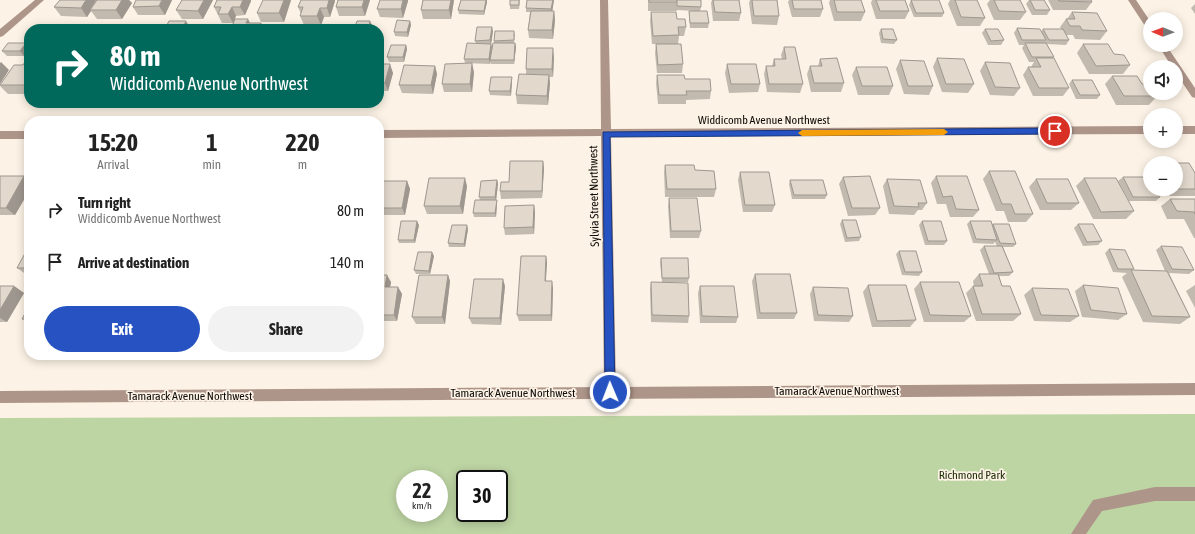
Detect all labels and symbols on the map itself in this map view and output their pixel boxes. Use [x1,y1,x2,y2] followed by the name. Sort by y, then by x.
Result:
[1143,12,1183,52] north arrow
[698,113,831,127] street label: Widdicomb Avenue Northwest
[1038,114,1072,148] pin
[586,145,602,247] street label: Sylvia Street Northwest
[589,371,631,413] position arrow
[775,384,900,398] street label: Tamarack Avenue Northwest
[451,386,576,400] street label: Tamarack Avenue Northwest
[128,389,253,403] street label: Tamarack Avenue Northwest
[939,468,1006,482] park label: Richmond Park
[456,470,508,522] speed limit sign: 30

